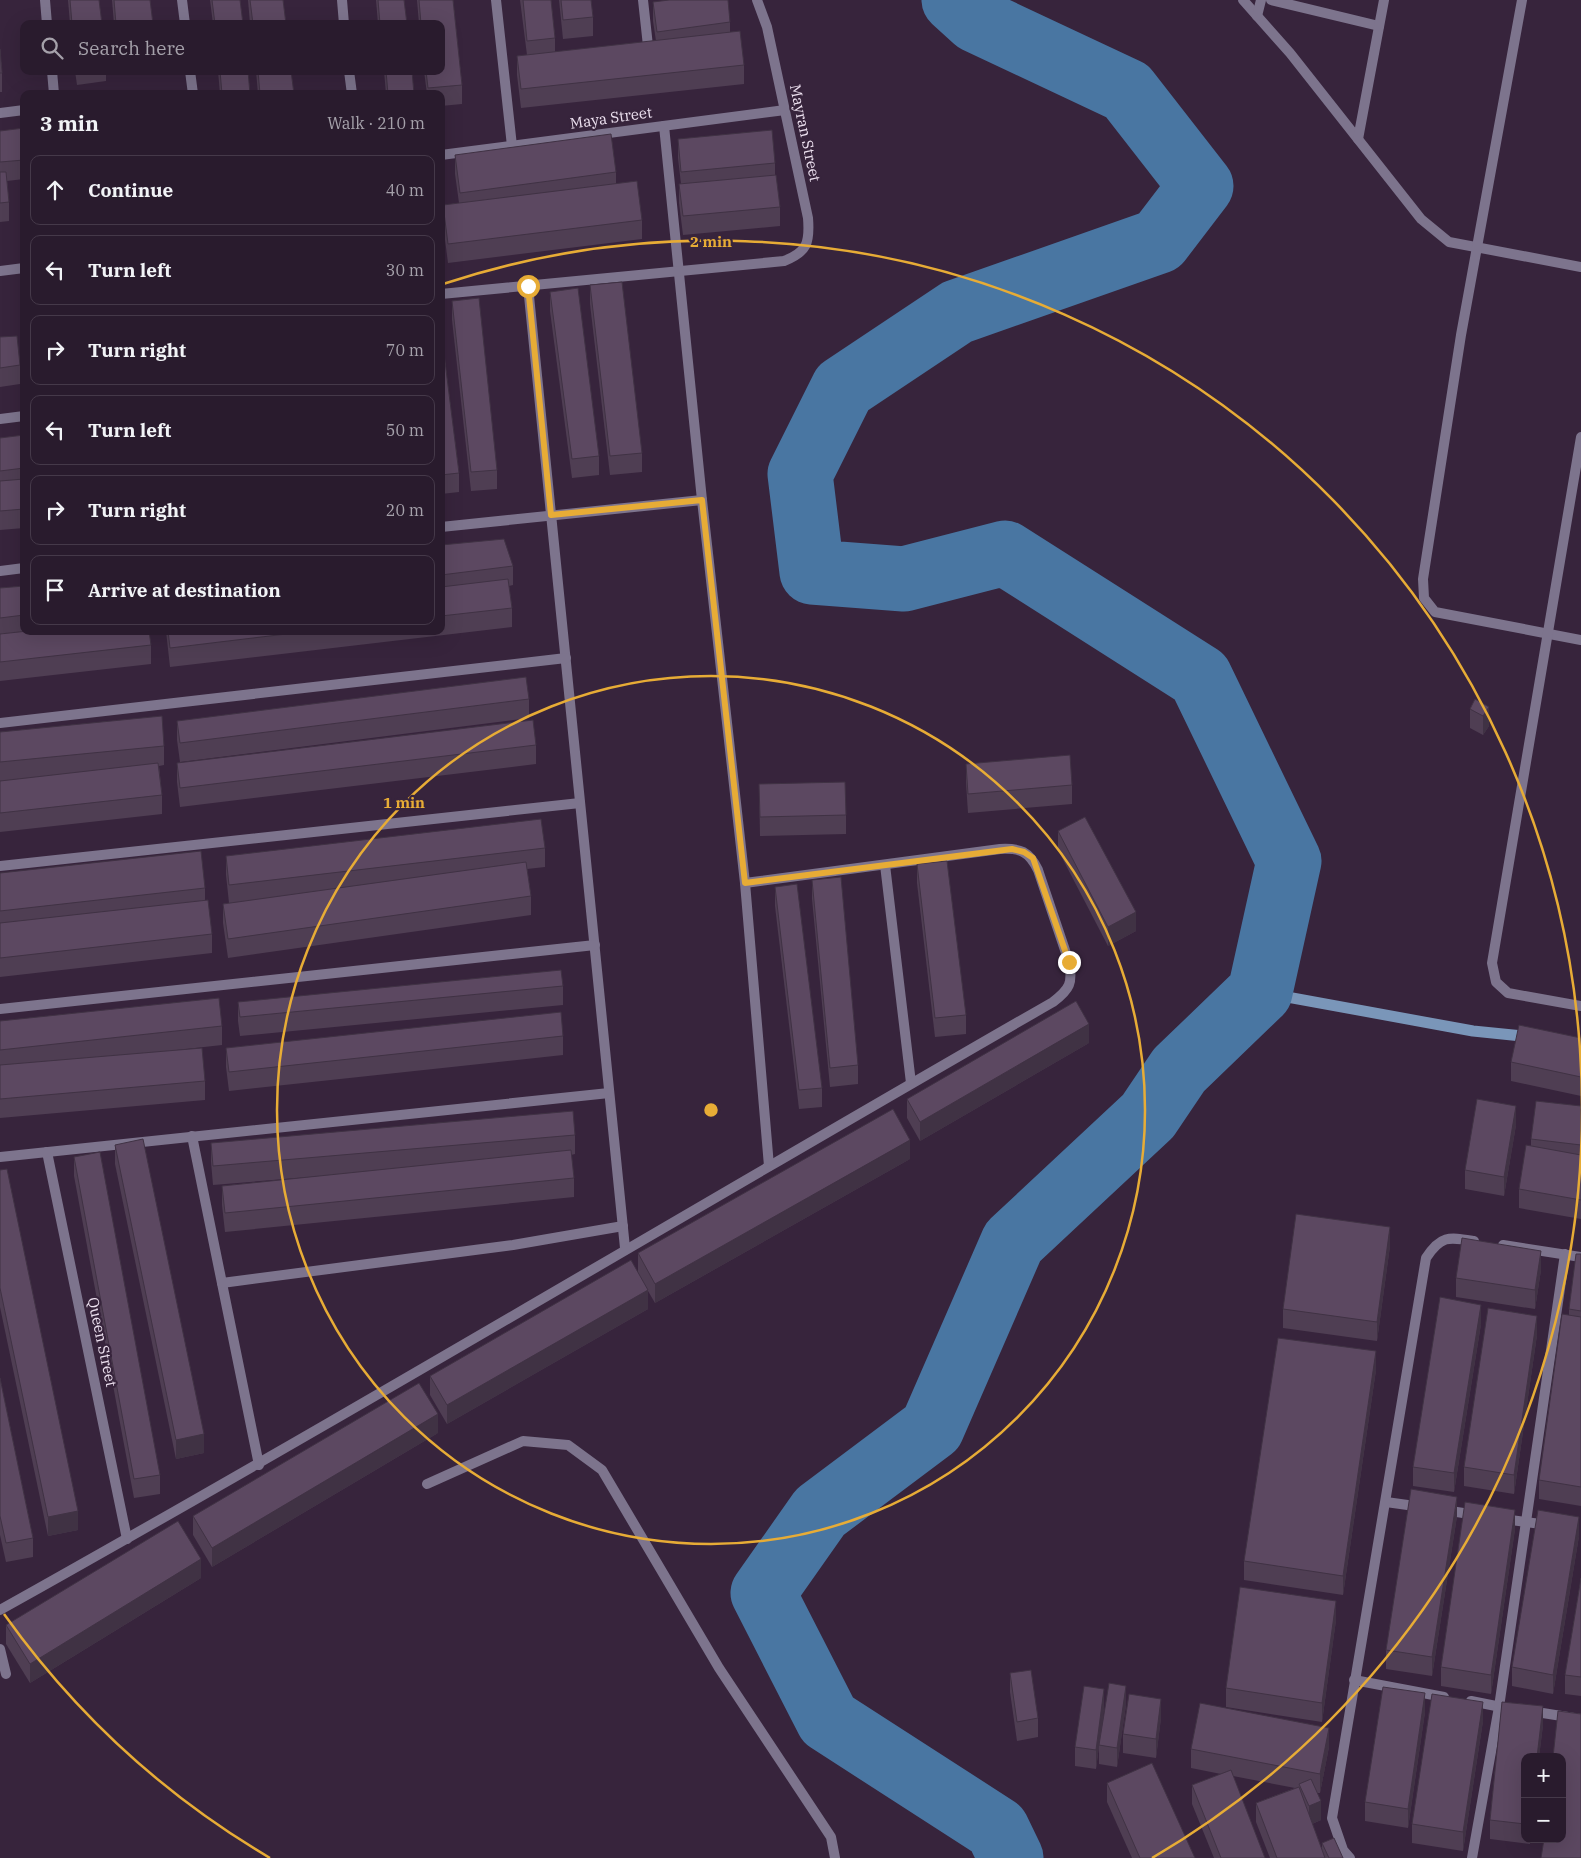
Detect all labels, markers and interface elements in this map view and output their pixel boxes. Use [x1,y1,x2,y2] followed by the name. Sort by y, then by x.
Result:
[20,20,445,75] search box
[38,34,66,62] icon: search
[78,36,185,60] text: Search here
[786,82,825,183] street label: Mayran Street
[569,102,653,133] street label: Maya Street
[40,109,99,137] text: 3 min
[327,113,425,133] text: Walk · 210 m
[41,176,69,204] icon: ahead
[88,178,173,202] text: Continue
[386,180,424,200] text: 40 m
[690,232,732,251] text: 2 min
[41,256,69,284] icon: left
[88,258,171,282] text: Turn left
[386,260,424,280] text: 30 m
[517,275,540,298] route start
[41,336,69,364] icon: right
[88,338,186,362] text: Turn right
[386,340,424,360] text: 70 m
[41,416,69,444] icon: left
[88,418,171,442] text: Turn left
[386,420,424,440] text: 50 m
[41,496,69,524] icon: right
[88,498,186,522] text: Turn right
[386,500,424,520] text: 20 m
[41,576,69,604] icon: arrive
[88,578,281,602] text: Arrive at destination
[383,793,425,812] text: 1 min
[1058,951,1081,974] route end
[702,1101,720,1119] centre of rings
[84,1295,121,1389] street label: Queen Street
[1521,1753,1566,1843] map controls
[1521,1753,1566,1798] button: +
[1521,1798,1566,1843] button: −

